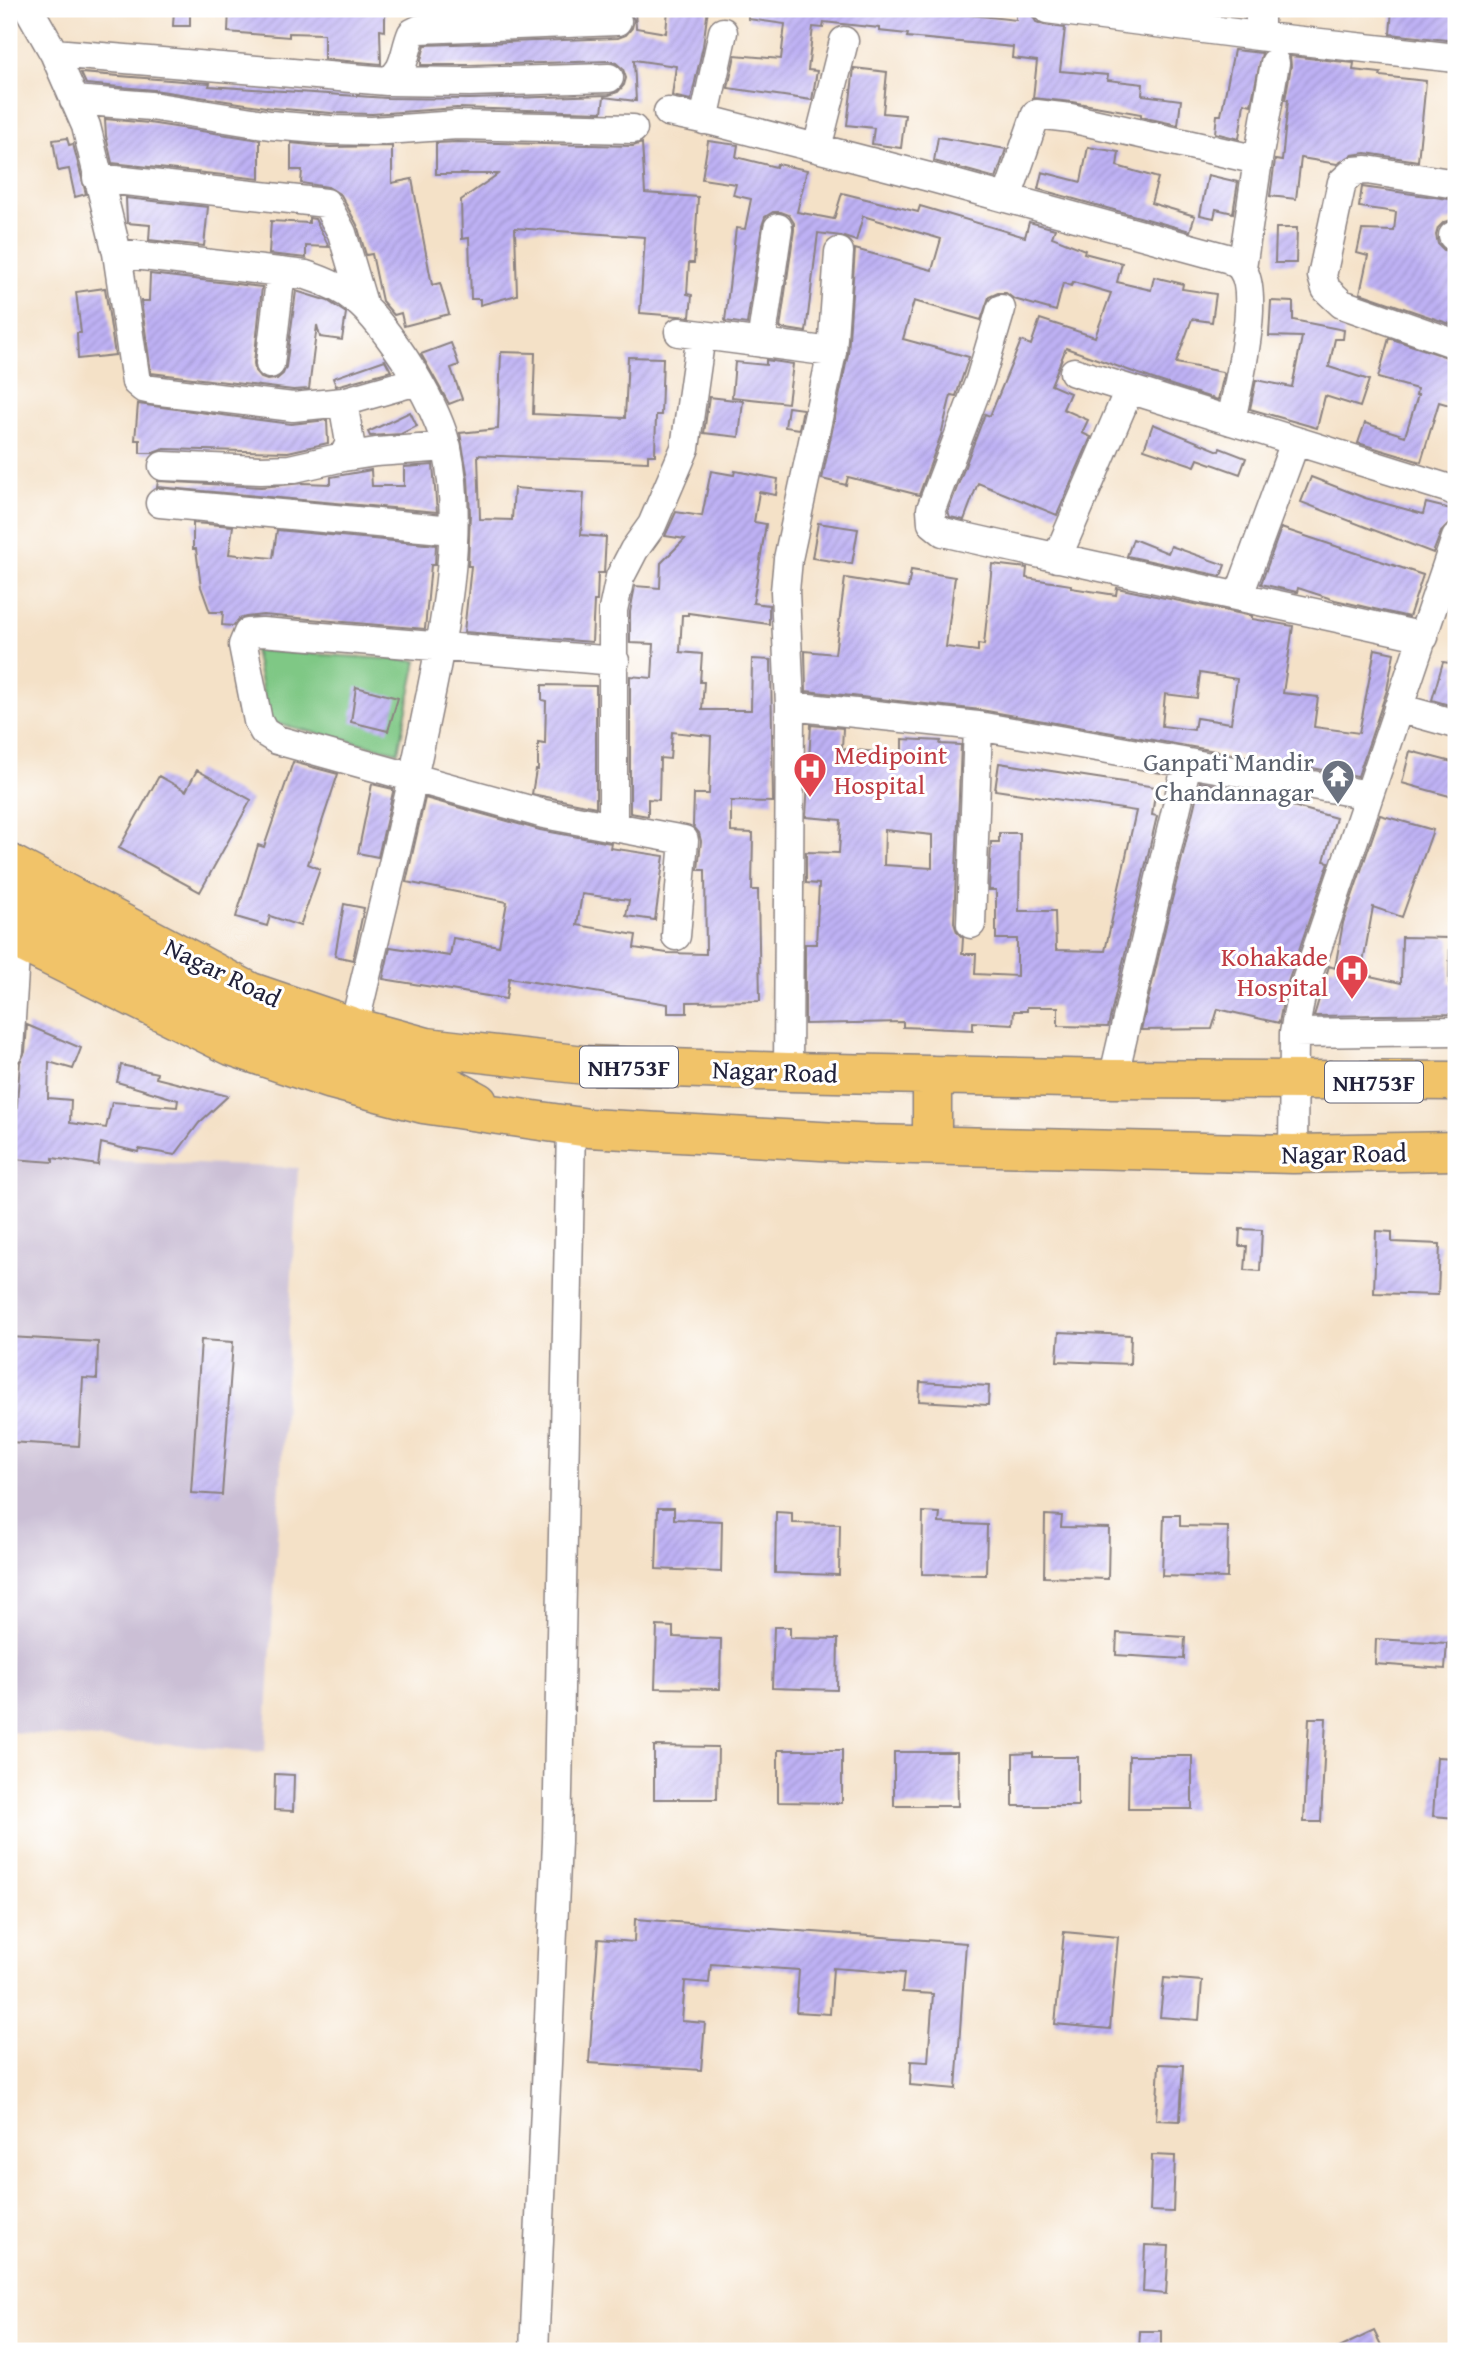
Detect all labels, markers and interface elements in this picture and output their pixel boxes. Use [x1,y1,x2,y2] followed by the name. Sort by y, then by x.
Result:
[834,735,947,804] place label: Medipoint Hospital
[1143,742,1314,811] place label: Ganpati Mandir Chandannagar
[791,750,829,799] hospital icon: Medipoint Hospital
[1319,757,1357,806] temple icon: Ganpati Mandir Chandannagar
[158,927,288,1017] street label: Nagar Road
[1221,937,1328,1006] place label: Kohakade Hospital
[1333,952,1371,1001] hospital icon: Kohakade Hospital
[580,1046,678,1087] road number: NH753F
[712,1049,838,1093] street label: Nagar Road
[1325,1062,1423,1102] road number: NH753F
[1281,1132,1407,1174] street label: Nagar Road

